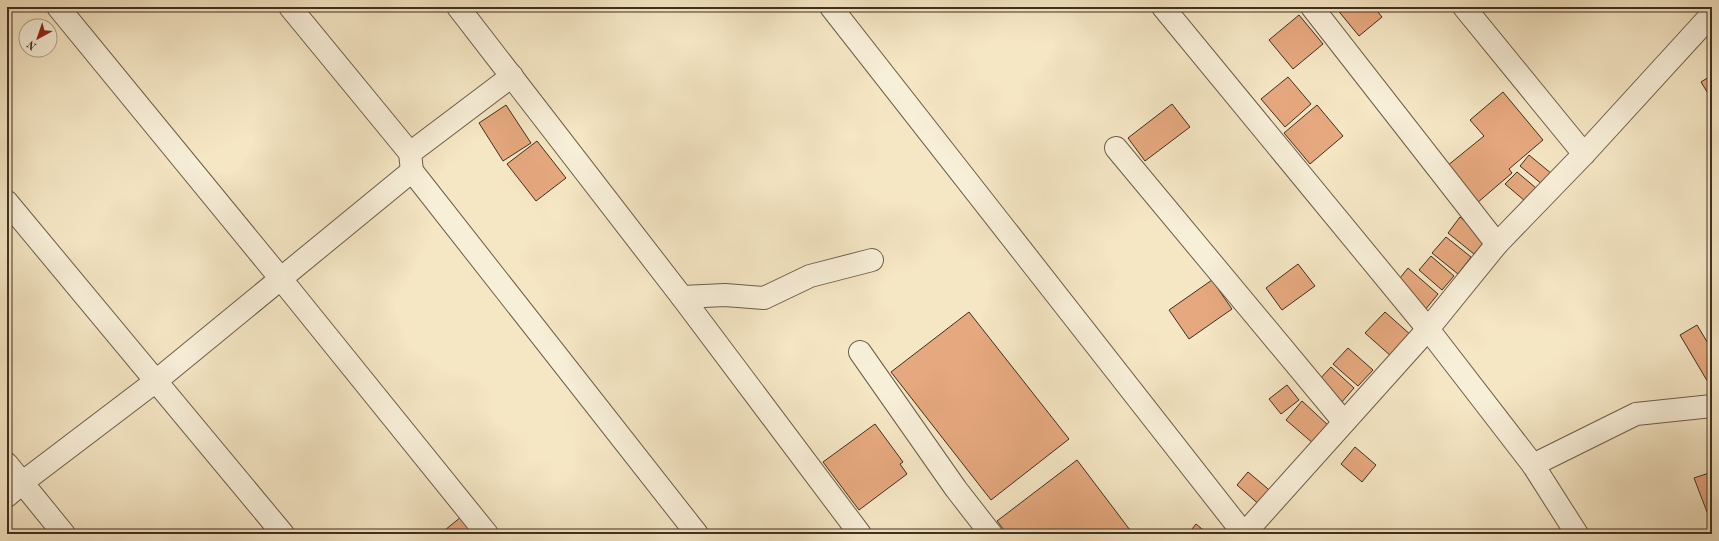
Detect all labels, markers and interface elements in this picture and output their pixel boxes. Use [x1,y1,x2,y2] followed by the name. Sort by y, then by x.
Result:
[18,18,58,58] north arrow
[25,37,39,51] text: N

